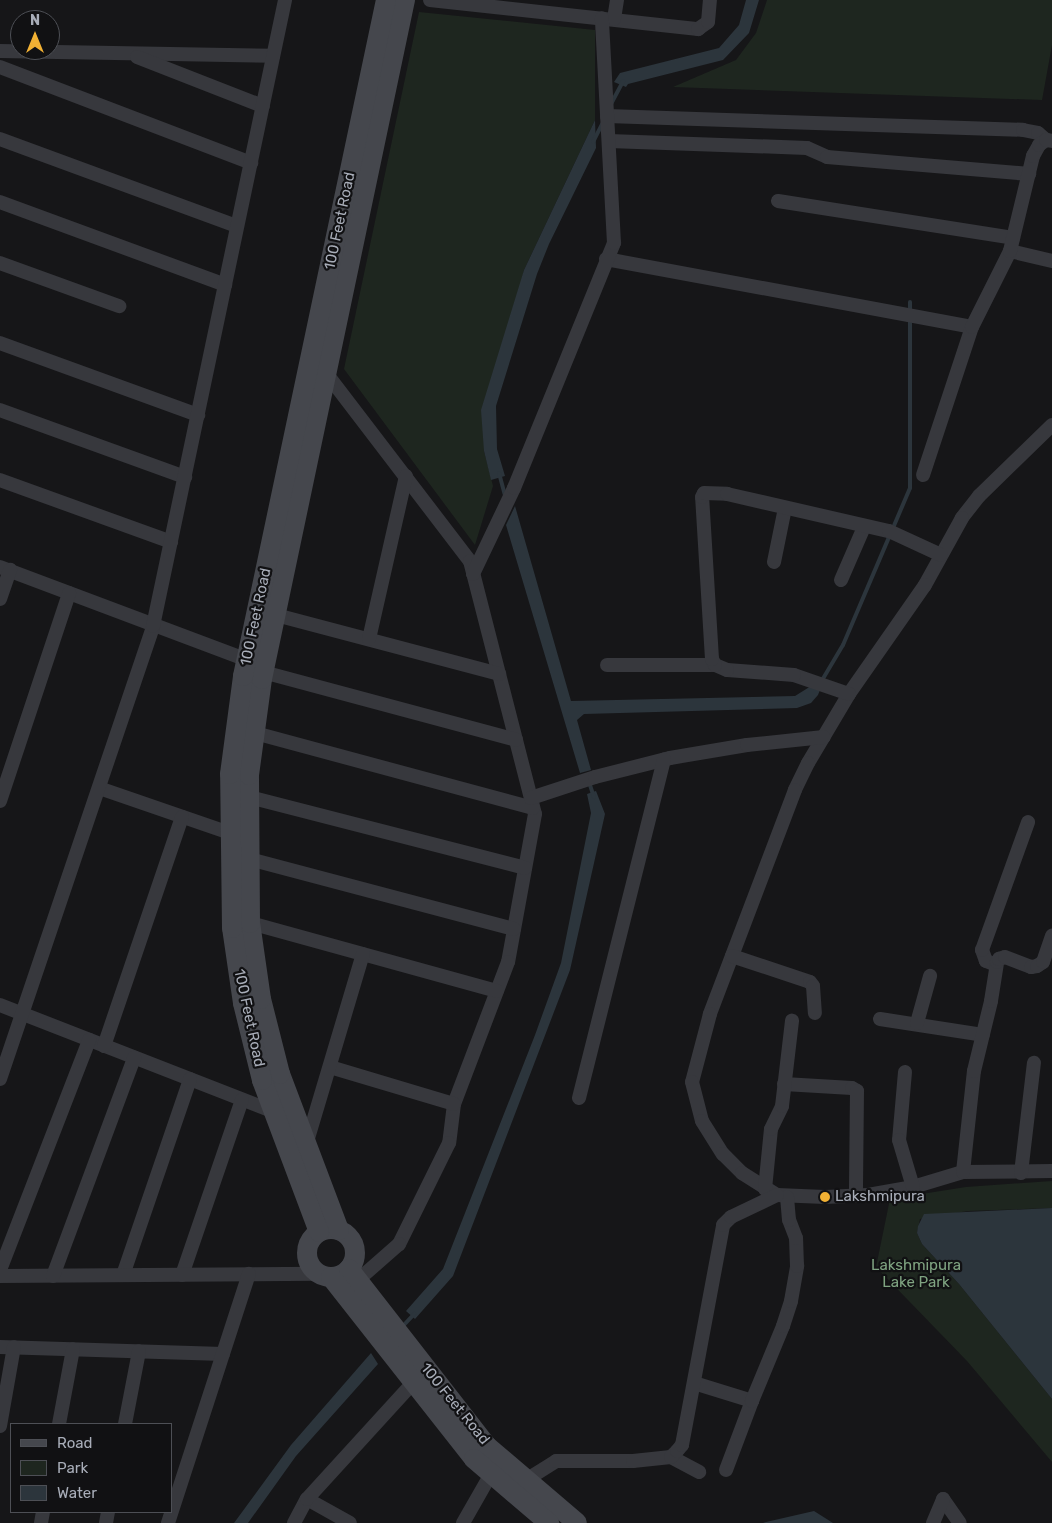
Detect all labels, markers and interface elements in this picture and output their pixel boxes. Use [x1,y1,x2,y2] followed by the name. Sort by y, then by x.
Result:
[10,10,60,60] north arrow
[30,12,40,29] text: N
[321,170,359,272] street label: 100 Feet Road
[237,566,275,668] street label: 100 Feet Road
[230,967,268,1069] street label: 100 Feet Road
[835,1188,925,1206] place label: Lakshmipura
[819,1191,831,1203] marker: Lakshmipura
[871,1256,961,1291] park label: Lakshmipura Lake Park
[417,1360,493,1448] street label: 100 Feet Road
[10,1423,172,1513] legend
[57,1434,93,1452] text: Road
[57,1459,88,1477] text: Park
[57,1484,97,1502] text: Water

